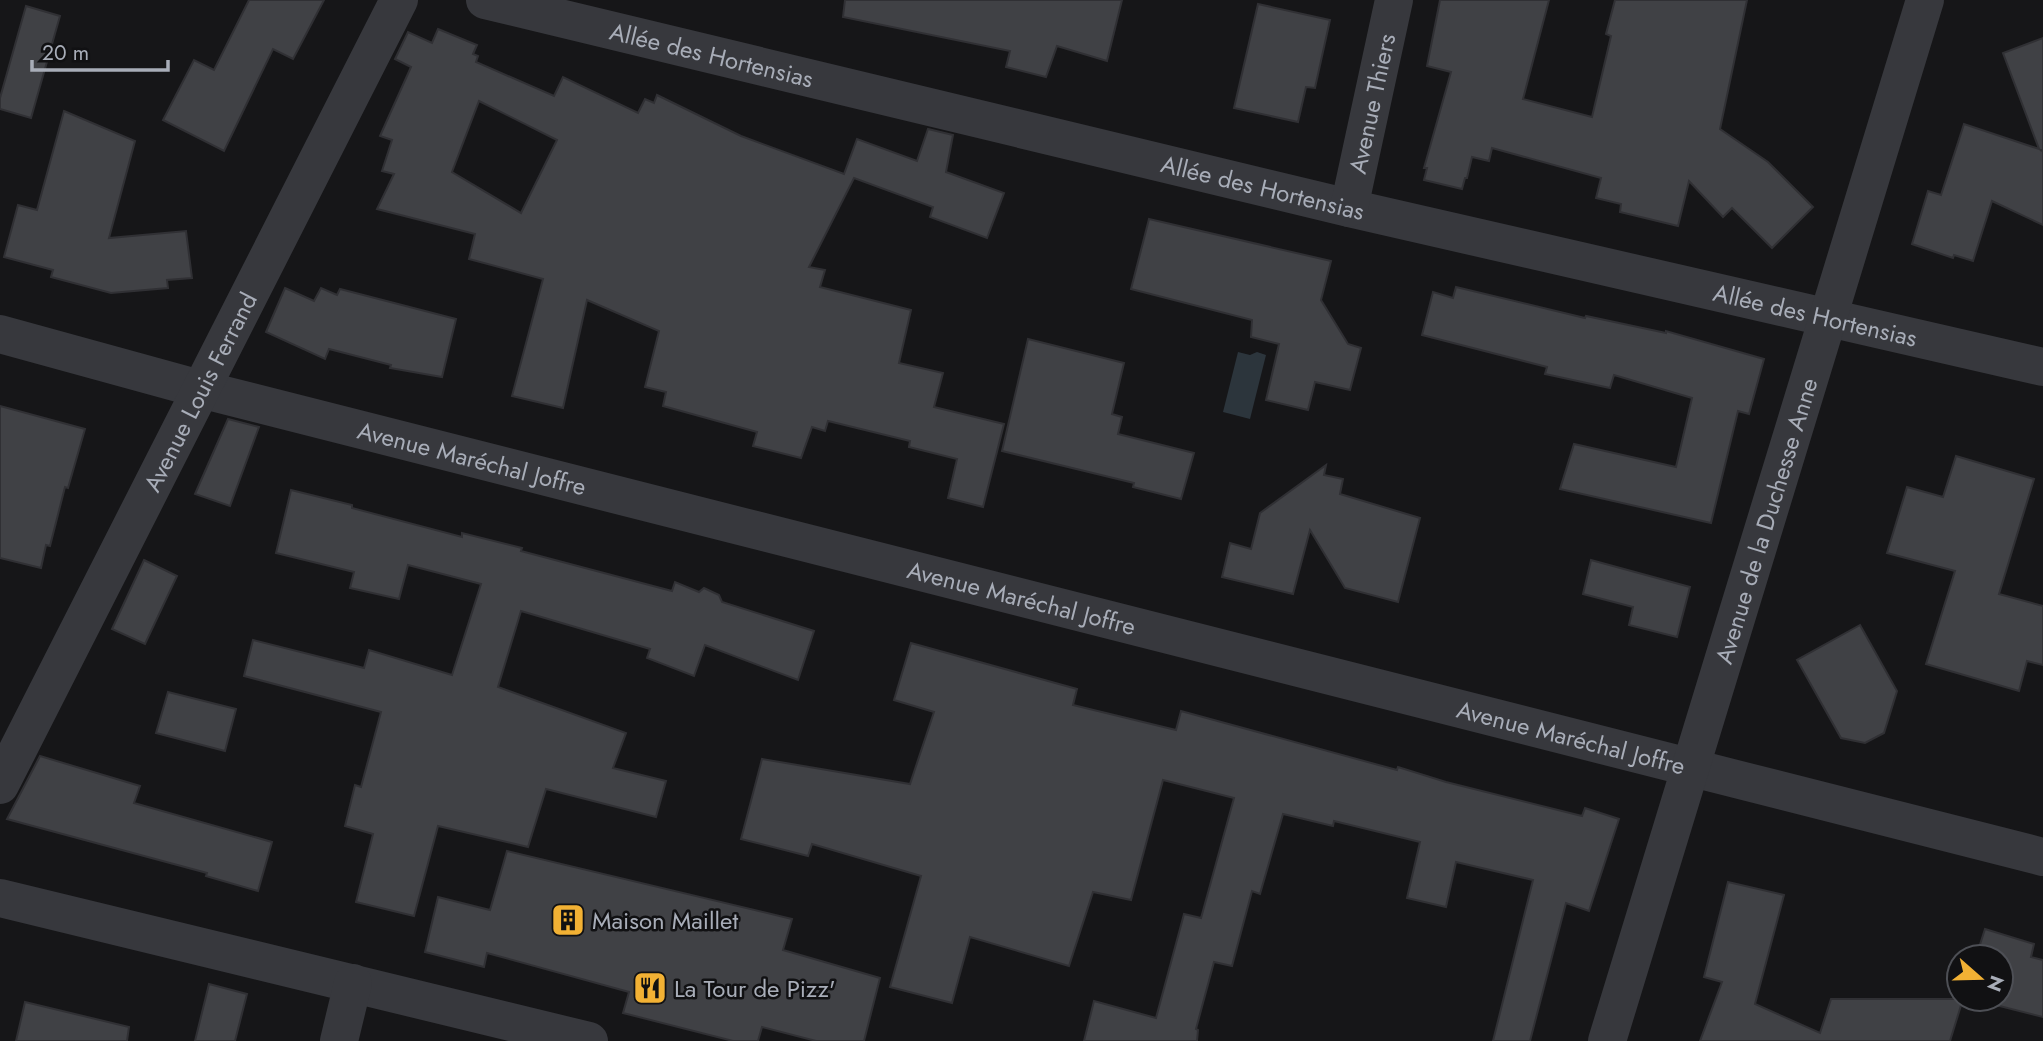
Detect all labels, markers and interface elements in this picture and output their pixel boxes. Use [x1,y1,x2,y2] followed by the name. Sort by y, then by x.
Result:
[606,13,817,96] street label: Allée des Hortensias
[32,28,168,72] scale bar
[1339,30,1404,177] street label: Avenue Thiers
[42,38,89,68] text: 20 m
[1157,146,1368,229] street label: Allée des Hortensias
[1710,275,1921,355] street label: Allée des Hortensias
[134,286,265,498] street label: Avenue Louis Ferrand
[1706,373,1826,668] street label: Avenue de la Duchesse Anne
[354,412,590,504] street label: Avenue Maréchal Joffre
[904,552,1139,643] street label: Avenue Maréchal Joffre
[1453,691,1689,783] street label: Avenue Maréchal Joffre
[549,901,587,939] building icon: Maison Maillet
[592,903,738,938] place label: Maison Maillet
[1945,943,2015,1013] north arrow
[631,969,669,1007] restaurant icon: La Tour de Pizz'
[674,971,836,1006] place label: La Tour de Pizz'
[1980,972,2011,995] text: N

